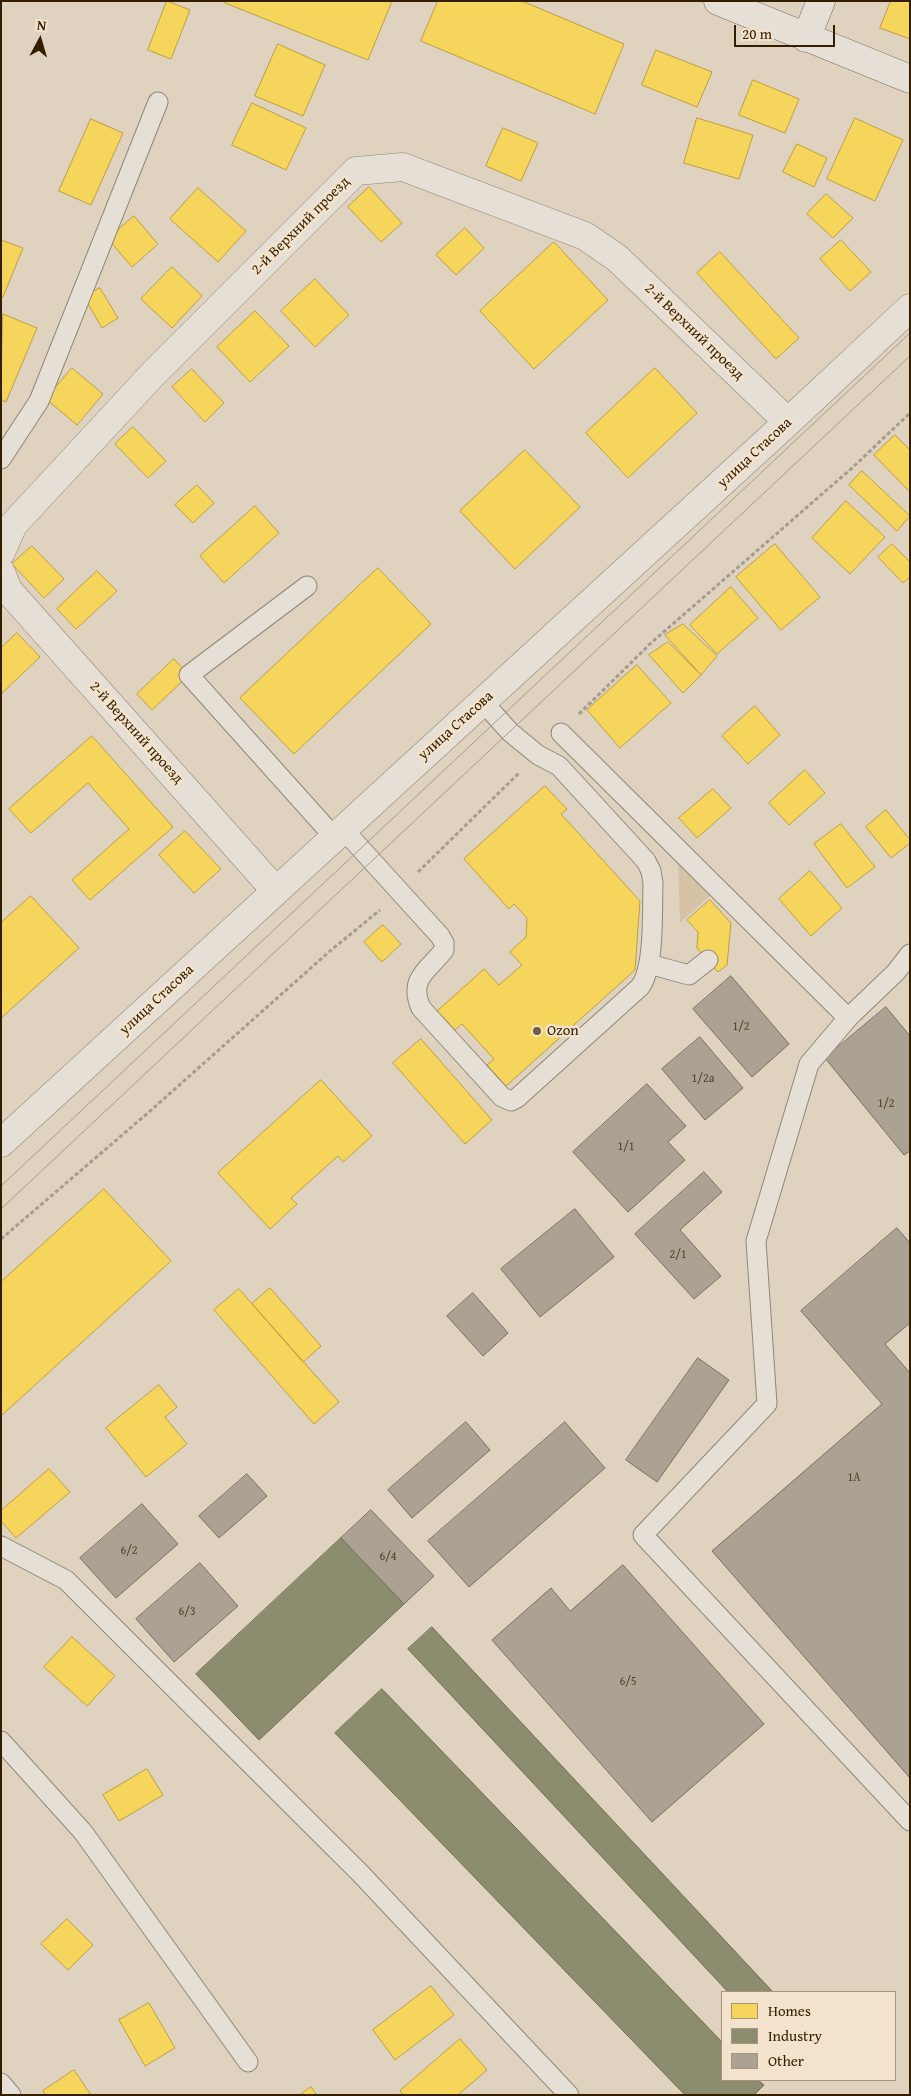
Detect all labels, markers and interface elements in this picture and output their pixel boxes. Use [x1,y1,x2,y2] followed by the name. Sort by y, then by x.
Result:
[15,15,65,65] north arrow
[36,15,47,36] text: N
[736,15,837,47] scale bar
[742,23,772,44] text: 20 m
[248,173,354,279] street label: 2-й Верхний проезд
[640,280,748,384] street label: 2-й Верхний проезд
[714,414,796,492] street label: улица Стасова
[85,678,187,788] street label: 2-й Верхний проезд
[415,687,497,765] street label: улица Стасова
[116,961,198,1039] street label: улица Стасова
[732,1020,750,1034] house number: 1/2
[547,1022,579,1040] place label: Ozon
[531,1025,543,1037] marker: Ozon
[692,1072,714,1086] house number: 1/2а
[877,1097,895,1111] house number: 1/2
[617,1140,635,1154] house number: 1/1
[669,1248,687,1262] house number: 2/1
[847,1471,861,1485] house number: 1А
[120,1544,138,1558] house number: 6/2
[379,1550,397,1564] house number: 6/4
[178,1605,196,1619] house number: 6/3
[619,1675,637,1689] house number: 6/5
[721,1991,896,2081] legend
[768,2000,811,2021] text: Homes
[768,2025,822,2046] text: Industry
[768,2050,804,2071] text: Other

